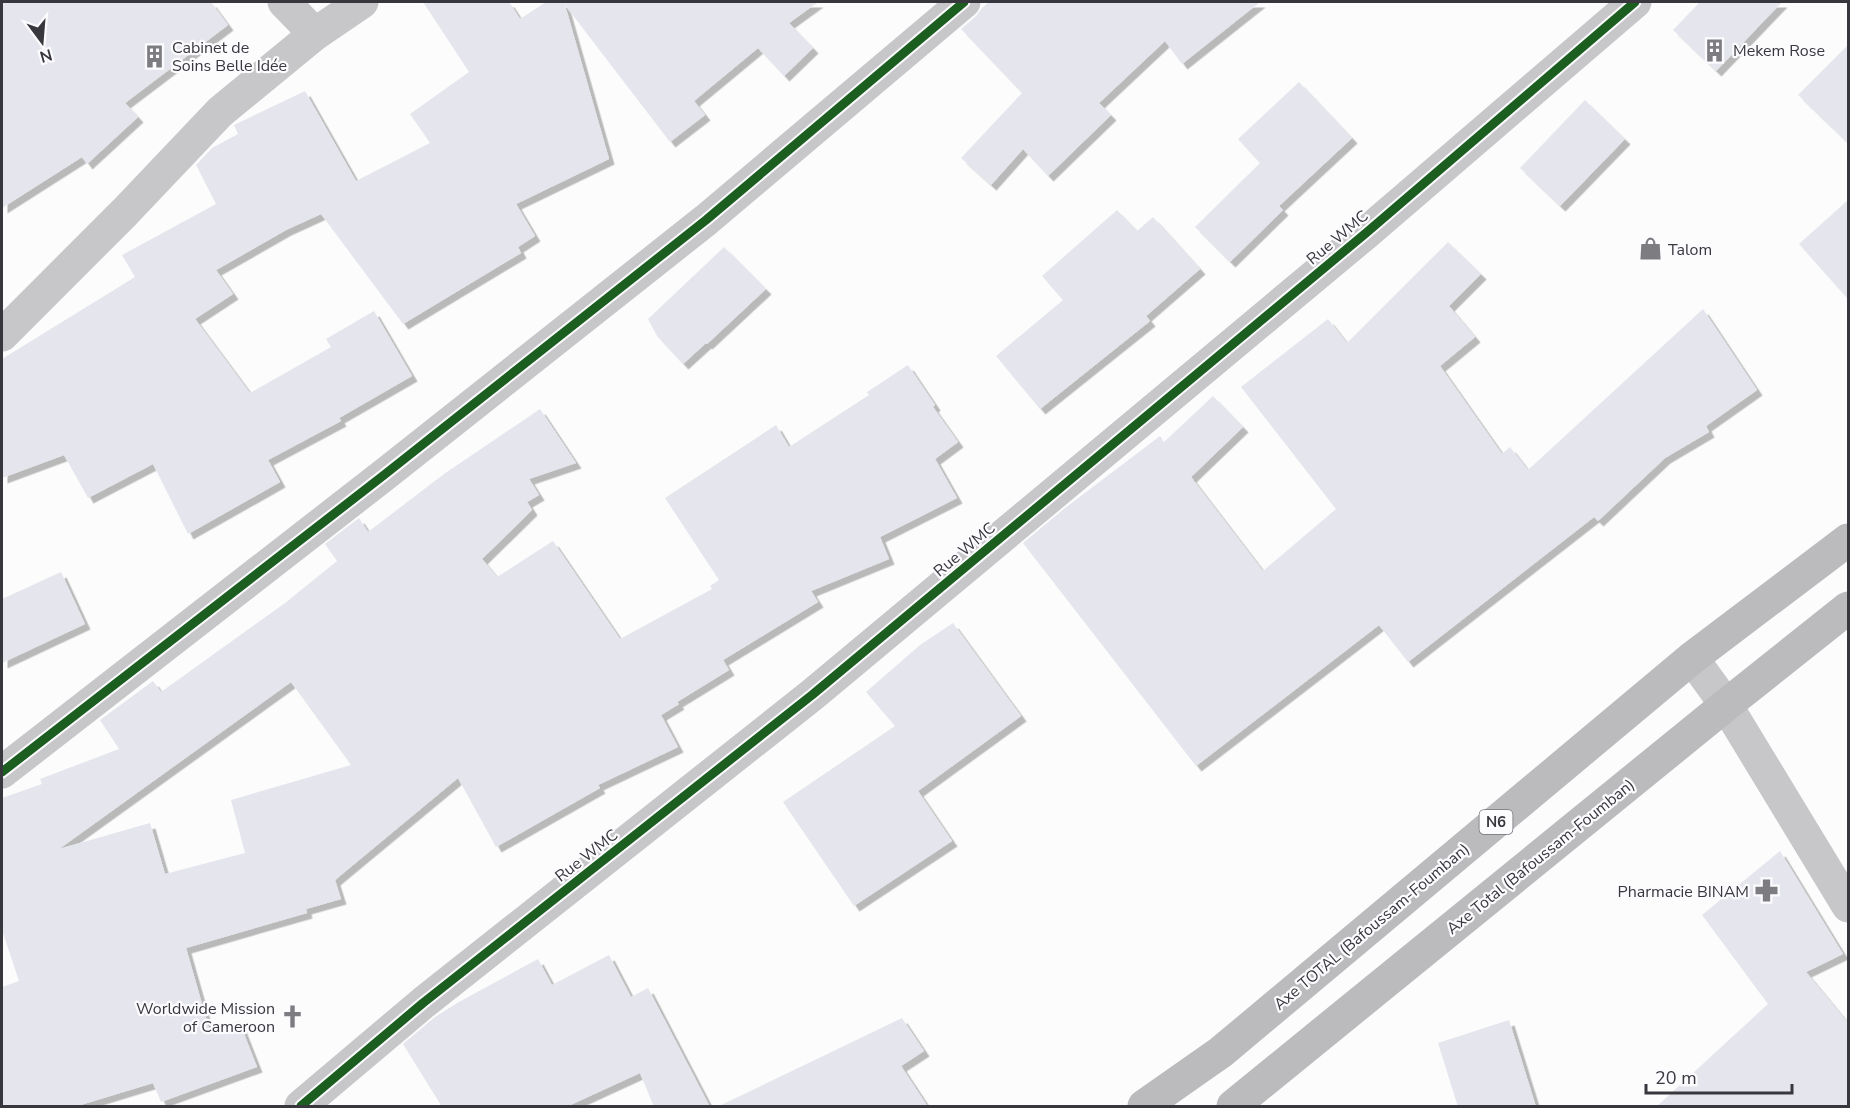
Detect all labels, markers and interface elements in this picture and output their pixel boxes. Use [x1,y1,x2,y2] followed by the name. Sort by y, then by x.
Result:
[12,12,72,72] north arrow
[172,37,287,77] place label: Cabinet de Soins Belle Idée
[1702,37,1728,63] building icon: Mekem Rose
[1733,40,1825,62] place label: Mekem Rose
[37,43,55,68] text: N
[141,43,167,69] building icon: Cabinet de Soins Belle Idée
[1302,205,1373,270] street label: Rue WMC
[1637,236,1663,262] shop icon: Talom
[1668,239,1712,261] place label: Talom
[929,517,1000,582] street label: Rue WMC
[1442,774,1639,940] street label: Axe Total (Bafoussam-Foumban)
[1480,810,1512,834] road number: N6
[551,824,623,887] street label: Rue WMC
[1269,838,1474,1015] street label: Axe TOTAL (Bafoussam-Foumban)
[1754,878,1780,904] pharmacy icon: Pharmacie BINAM
[1618,881,1749,903] place label: Pharmacie BINAM
[136,998,275,1038] place label: Worldwide Mission of Cameroon
[280,1004,306,1030] church icon: Worldwide Mission of Cameroon
[1646,1057,1792,1095] scale bar
[1655,1066,1697,1090] text: 20 m

